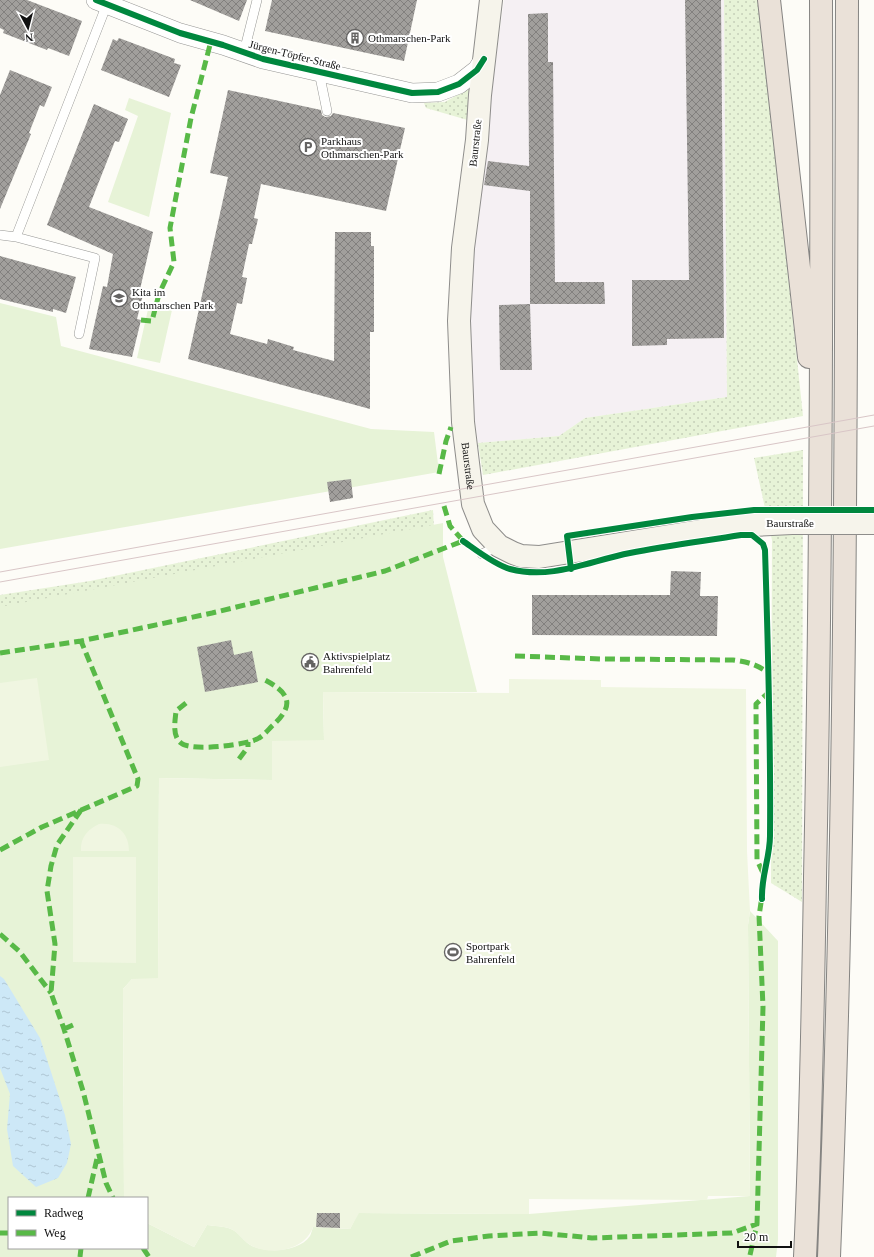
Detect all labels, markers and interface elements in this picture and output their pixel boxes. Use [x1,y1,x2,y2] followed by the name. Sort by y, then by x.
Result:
[8,8,48,48] north arrow
[345,28,365,48] building icon: Othmarschen-Park
[24,31,34,44] text: N
[368,32,451,44] place label: Othmarschen-Park
[248,38,342,72] street label: Jürgen-Töpfer-Straße
[467,119,483,167] street label: Baurstraße
[321,135,404,160] place label: Parkhaus Othmarschen-Park
[298,137,318,157] parking icon: Parkhaus Othmarschen-Park
[132,286,214,311] place label: Kita im Othmarschen Park
[109,288,129,308] school or university icon: Kita im Othmarschen Park
[460,441,477,490] street label: Baurstraße
[766,517,814,529] street label: Baurstraße
[323,650,390,675] place label: Aktivspielplatz Bahrenfeld
[300,652,320,672] public building icon: Aktivspielplatz Bahrenfeld
[466,940,515,965] place label: Sportpark Bahrenfeld
[443,942,463,962] sports icon: Sportpark Bahrenfeld
[8,1197,148,1249] legend
[44,1206,83,1220] text: Radweg
[738,1223,791,1249] scale bar
[44,1226,66,1240] text: Weg
[744,1230,769,1244] text: 20 m

